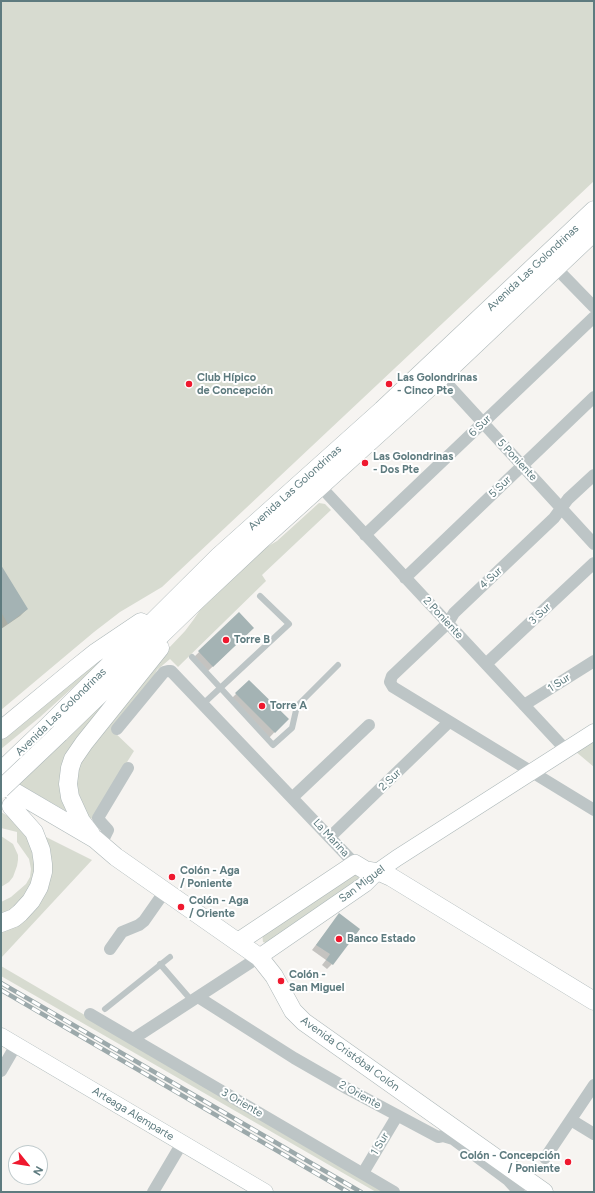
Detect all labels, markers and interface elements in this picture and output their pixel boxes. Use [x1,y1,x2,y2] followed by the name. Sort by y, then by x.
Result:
[484,222,582,314] street label: Avenida Las Golondrinas
[197,371,273,397] place label: Club Hípico de Concepción
[397,371,477,397] place label: Las Golondrinas - Cinco Pte
[184,379,194,389] marker: Club Hípico de Concepción
[384,379,394,389] marker: Las Golondrinas - Cinco Pte
[466,412,494,440] street label: 6 Sur
[494,436,540,484] street label: 5 Poniente
[246,443,344,533] street label: Avenida Las Golondrinas
[373,450,453,476] place label: Las Golondrinas - Dos Pte
[360,458,370,468] marker: Las Golondrinas - Dos Pte
[486,473,514,501] street label: 5 Sur
[477,564,505,592] street label: 4 Sur
[420,594,466,642] street label: 2 Poniente
[526,601,554,627] street label: 3 Sur
[234,633,270,647] place label: Torre B
[221,635,231,645] marker: Torre B
[13,665,109,759] street label: Avenida Las Golondrinas
[545,671,573,695] street label: 1 Sur
[270,699,307,713] place label: Torre A
[257,701,267,711] marker: Torre A
[376,766,404,794] street label: 2 Sur
[310,816,352,860] street label: La Marina
[336,862,388,906] street label: San Miguel
[180,864,240,890] place label: Colón - Aga / Poniente
[167,872,177,882] marker: Colón - Aga / Poniente
[189,894,249,920] place label: Colón - Aga / Oriente
[176,902,186,912] marker: Colón - Aga / Oriente
[347,932,416,946] place label: Banco Estado
[334,934,344,944] marker: Banco Estado
[289,968,344,994] place label: Colón - San Miguel
[276,976,286,986] marker: Colón - San Miguel
[298,1014,402,1094] street label: Avenida Cristóbal Colón
[337,1078,383,1112] street label: 2 Oriente
[90,1084,176,1144] street label: Arteaga Alemparte
[219,1086,265,1120] street label: 3 Oriente
[368,1130,392,1158] street label: 1 Sur
[8,1145,48,1185] north arrow
[460,1149,560,1175] place label: Colón - Concepción / Poniente
[563,1157,573,1167] marker: Colón - Concepción / Poniente
[30,1164,46,1178] text: N

